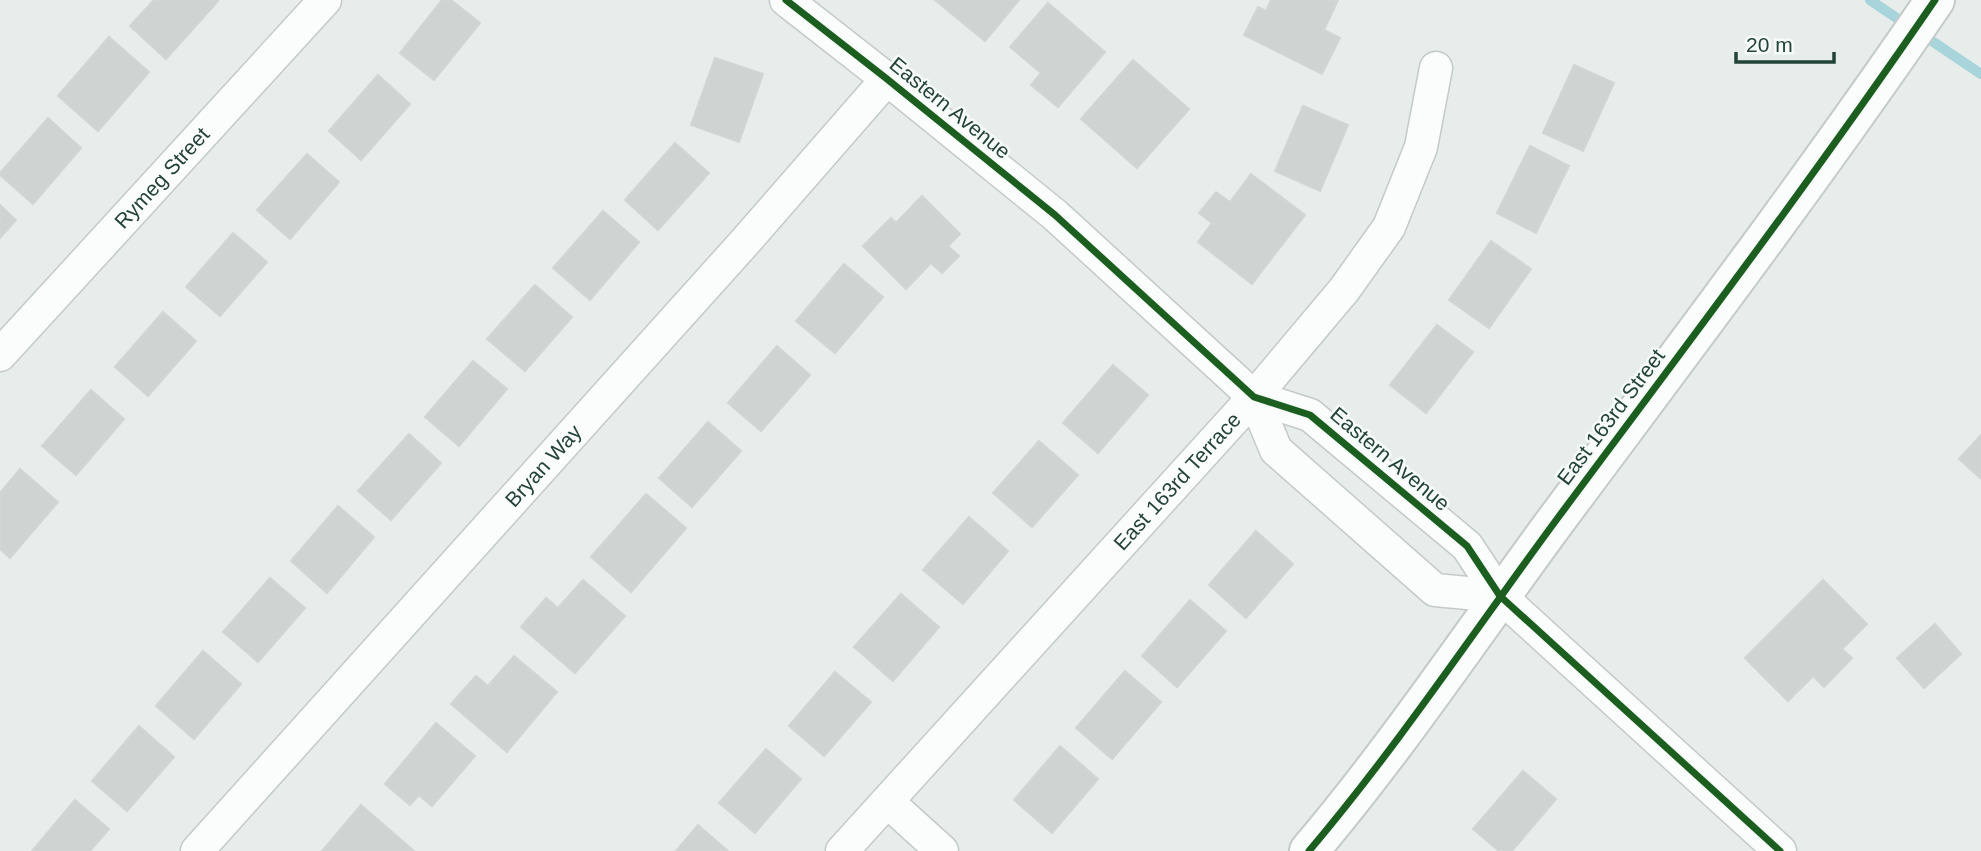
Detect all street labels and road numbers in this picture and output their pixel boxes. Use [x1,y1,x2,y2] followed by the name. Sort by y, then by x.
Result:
[886,52,1015,163] street label: Eastern Avenue
[110,122,214,233] street label: Rymeg Street
[1552,344,1669,489] street label: East 163rd Street
[1326,402,1454,515] street label: Eastern Avenue
[1109,408,1245,554] street label: East 163rd Terrace
[500,420,586,511] street label: Bryan Way

